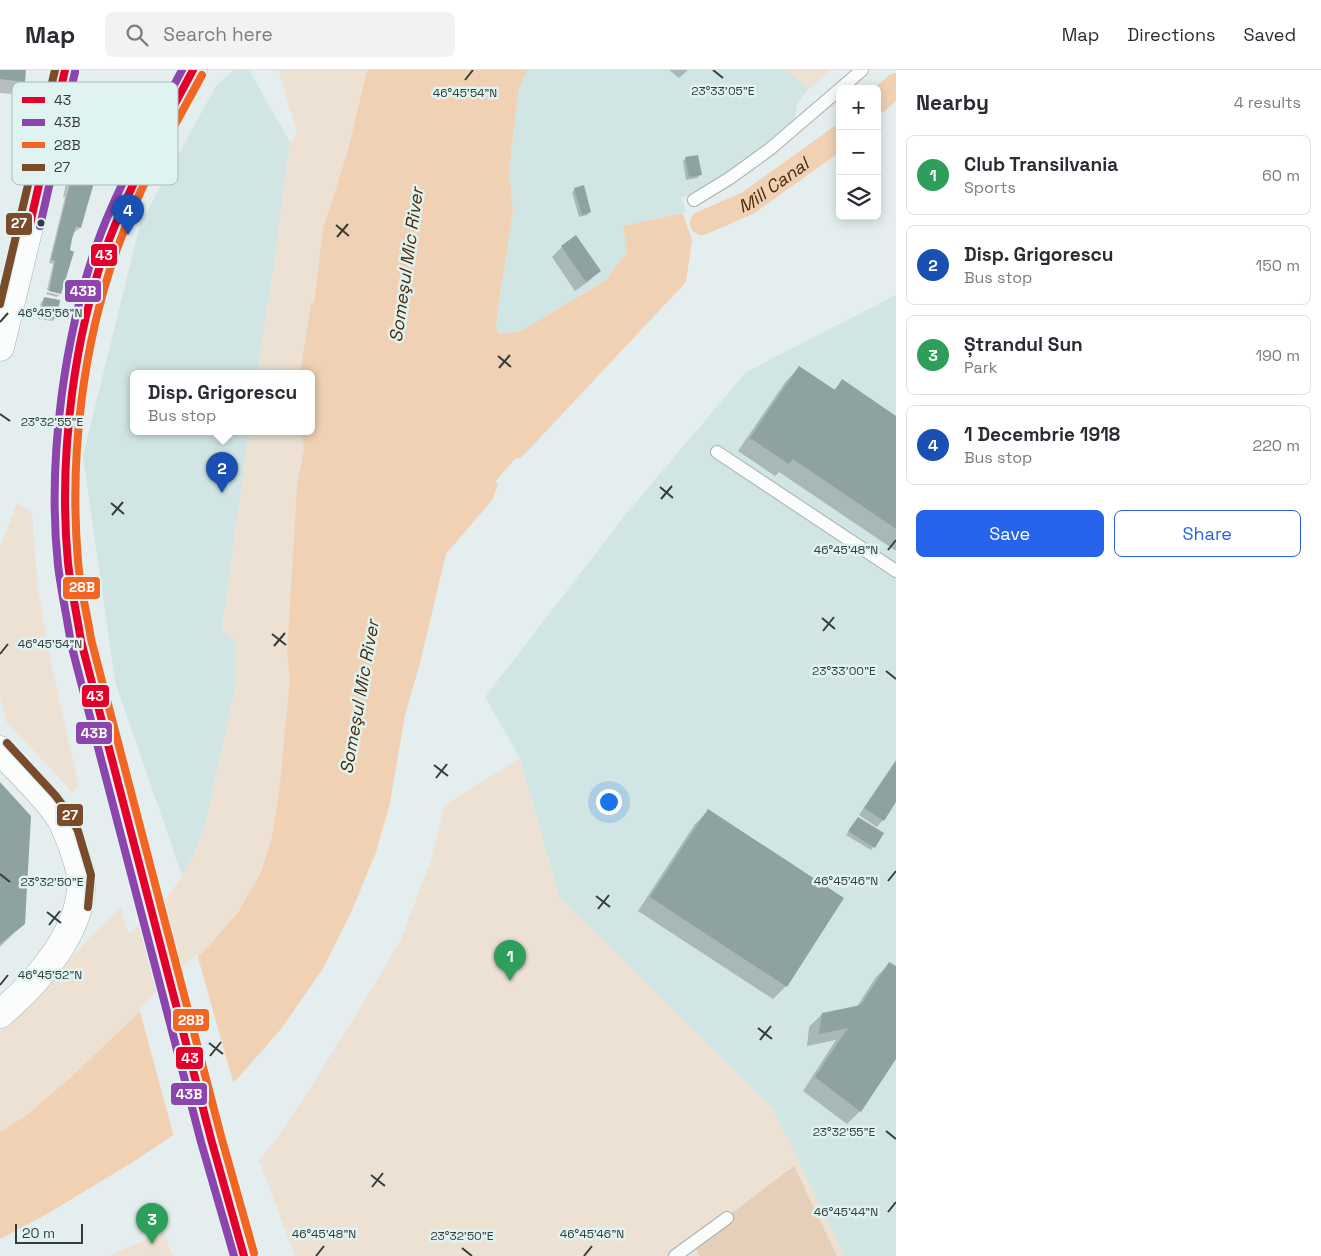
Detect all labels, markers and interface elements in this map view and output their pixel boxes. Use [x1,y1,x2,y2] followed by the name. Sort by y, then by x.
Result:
[105,12,455,57] search box
[25,19,75,50] text: Map
[123,21,151,49] icon: search
[163,22,273,47] text: Search here
[1062,23,1099,46] text: Map
[1127,23,1216,46] text: Directions
[1244,23,1296,46] text: Saved
[12,82,178,185] legend
[691,83,755,99] text: 23°33'05"E
[433,85,497,101] text: 46°45'54"N
[836,85,881,220] map controls
[836,85,881,130] button: +
[916,89,989,116] text: Nearby
[54,91,71,109] text: 43
[1234,92,1301,113] text: 4 results
[54,113,80,131] text: 43B
[836,130,881,175] button: −
[54,136,80,154] text: 28B
[734,150,815,217] water label: Mill Canal
[964,152,1118,177] text: Club Transilvania
[54,158,70,176] text: 27
[929,165,937,186] text: 1
[1262,165,1300,186] text: 60 m
[836,175,881,220] button: layers
[964,177,1016,198] text: Sports
[384,184,429,344] water label: Someşul Mic River
[112,194,144,235] pin: 4
[5,212,33,236] line badge: 27
[11,214,27,232] text: 27
[36,218,46,228] unlabelled marker
[964,242,1113,267] text: Disp. Grigorescu
[90,243,118,267] line badge: 43
[95,246,113,264] text: 43
[928,255,938,276] text: 2
[1256,255,1300,276] text: 150 m
[964,267,1032,288] text: Bus stop
[64,279,102,303] line badge: 43B
[70,282,96,300] text: 43B
[18,305,82,321] text: 46°45'56"N
[964,332,1083,357] text: Ștrandul Sun
[928,345,938,366] text: 3
[1255,345,1300,366] text: 190 m
[964,357,997,378] text: Park
[130,370,315,435] popup
[148,380,297,405] text: Disp. Grigorescu
[148,405,216,426] text: Bus stop
[21,414,84,430] text: 23°32'55"E
[964,422,1120,447] text: 1 Decembrie 1918
[928,435,938,456] text: 4
[1253,435,1300,456] text: 220 m
[964,447,1032,468] text: Bus stop
[206,452,238,493] pin: 2
[916,510,1104,557] button: Save
[1114,510,1301,557] button: Share
[814,542,878,558] text: 46°45'48"N
[62,576,101,600] line badge: 28B
[69,578,95,596] text: 28B
[334,616,384,776] water label: Someşul Mic River
[18,636,82,652] text: 46°45'54"N
[812,663,876,679] text: 23°33'00"E
[81,684,110,708] line badge: 43
[86,687,104,705] text: 43
[75,721,113,745] line badge: 43B
[81,724,107,742] text: 43B
[596,789,622,815] your location
[56,803,84,827] line badge: 27
[62,806,78,824] text: 27
[814,873,878,889] text: 46°45'46"N
[20,874,84,890] text: 23°32'50"E
[494,940,526,981] pin: 1
[18,967,82,983] text: 46°45'52"N
[172,1008,210,1032] line badge: 28B
[178,1011,204,1029] text: 28B
[175,1046,204,1070] line badge: 43
[181,1049,199,1067] text: 43
[170,1082,208,1106] line badge: 43B
[176,1085,202,1103] text: 43B
[813,1124,876,1140] text: 23°32'55"E
[136,1203,168,1244] pin: 3
[814,1204,878,1220] text: 46°45'44"N
[15,1221,82,1244] scale bar
[22,1224,55,1242] text: 20 m
[292,1226,356,1242] text: 46°45'48"N
[560,1226,624,1242] text: 46°45'46"N
[430,1228,494,1244] text: 23°32'50"E

